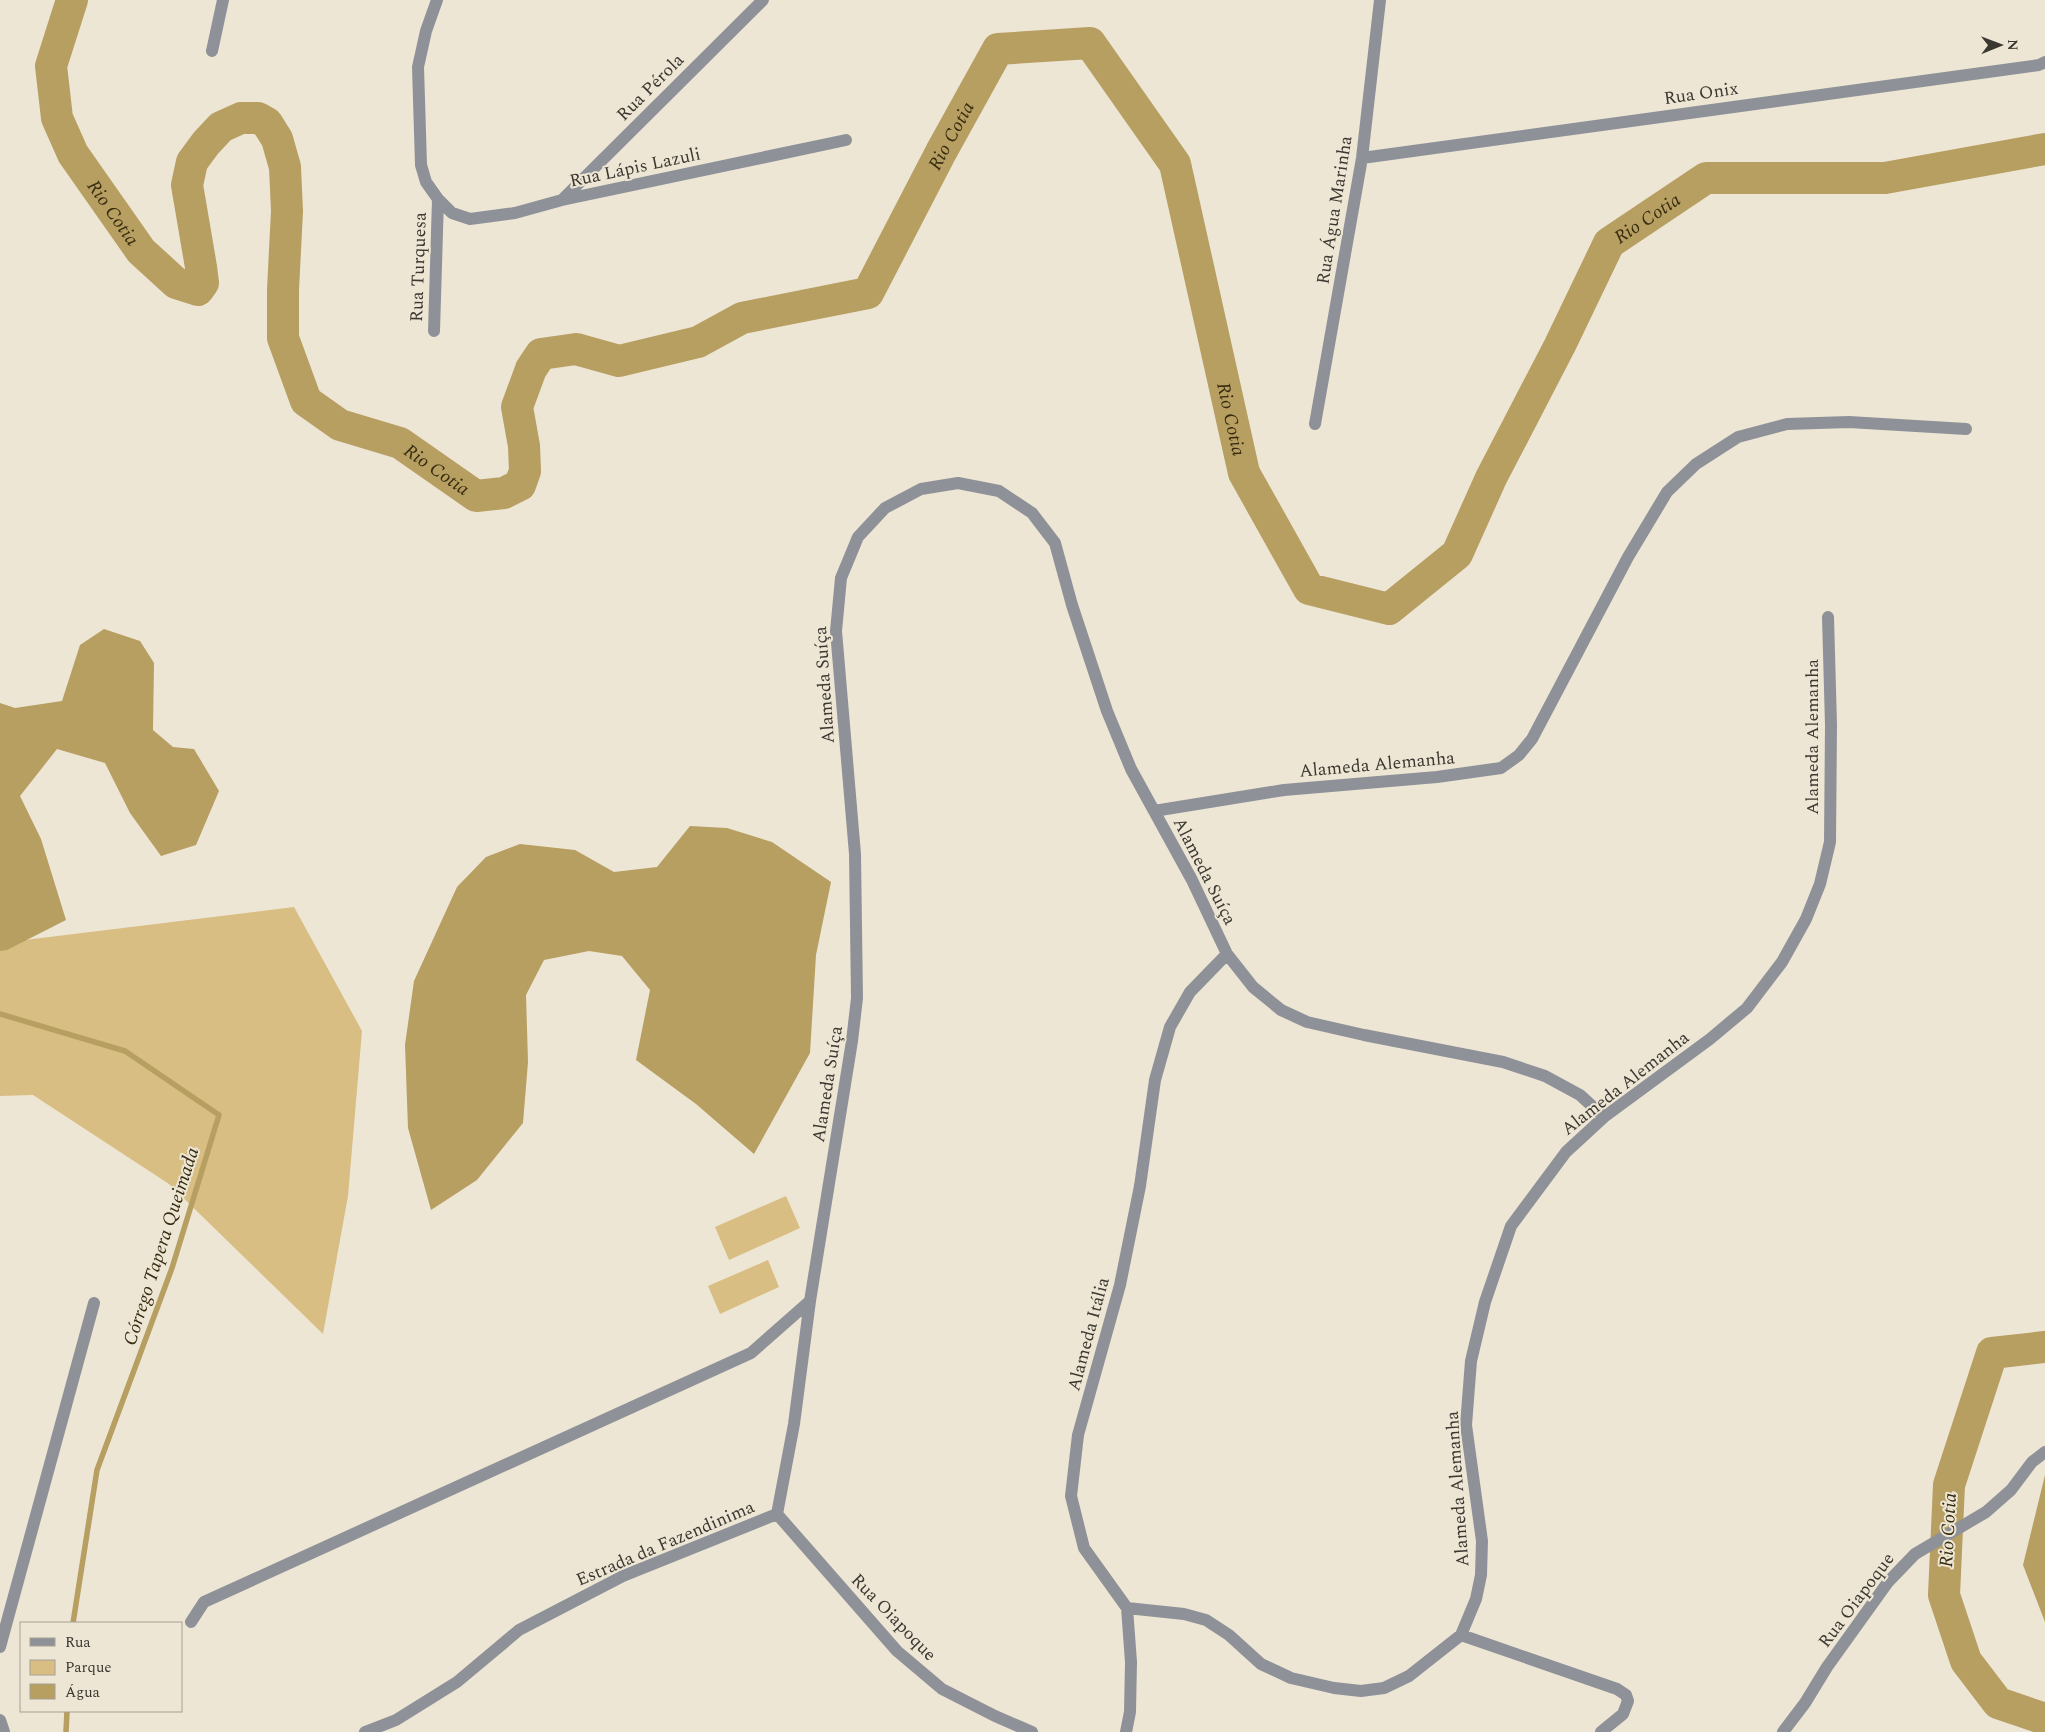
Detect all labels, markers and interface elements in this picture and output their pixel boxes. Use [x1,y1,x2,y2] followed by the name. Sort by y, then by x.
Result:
[1975,20,2025,70] north arrow
[2002,39,2023,51] text: N
[610,47,690,127] street label: Rua Pérola
[1662,75,1740,112] street label: Rua Onix
[921,96,982,176] water label: Rio Cotia
[1309,134,1360,286] street label: Rua Água Marinha
[567,140,703,195] street label: Rua Lápis Lazuli
[79,174,146,252] water label: Rio Cotia
[1608,186,1687,252] water label: Rio Cotia
[403,211,434,322] street label: Rua Turquesa
[1208,380,1253,459] water label: Rio Cotia
[397,437,476,504] water label: Rio Cotia
[807,625,842,745] street label: Alameda Suíça
[1799,659,1826,815] street label: Alameda Alemanha
[1298,744,1456,785] street label: Alameda Alemanha
[1166,813,1243,930] street label: Alameda Suíça
[805,1024,850,1144] street label: Alameda Suíça
[1555,1025,1695,1142] street label: Alameda Alemanha
[116,1143,207,1349] water label: Córrego Tapera Queimada
[1060,1274,1117,1394] street label: Alameda Itália
[1439,1410,1476,1568] street label: Alameda Alemanha
[1932,1492,1965,1568] water label: Rio Cotia
[572,1494,759,1593] street label: Estrada da Fazendinima
[1812,1547,1901,1654] street label: Rua Oiapoque
[845,1567,943,1667] street label: Rua Oiapoque
[20,1622,182,1712] legend
[65,1631,91,1654] text: Rua
[65,1656,112,1679] text: Parque
[65,1681,101,1704] text: Água

